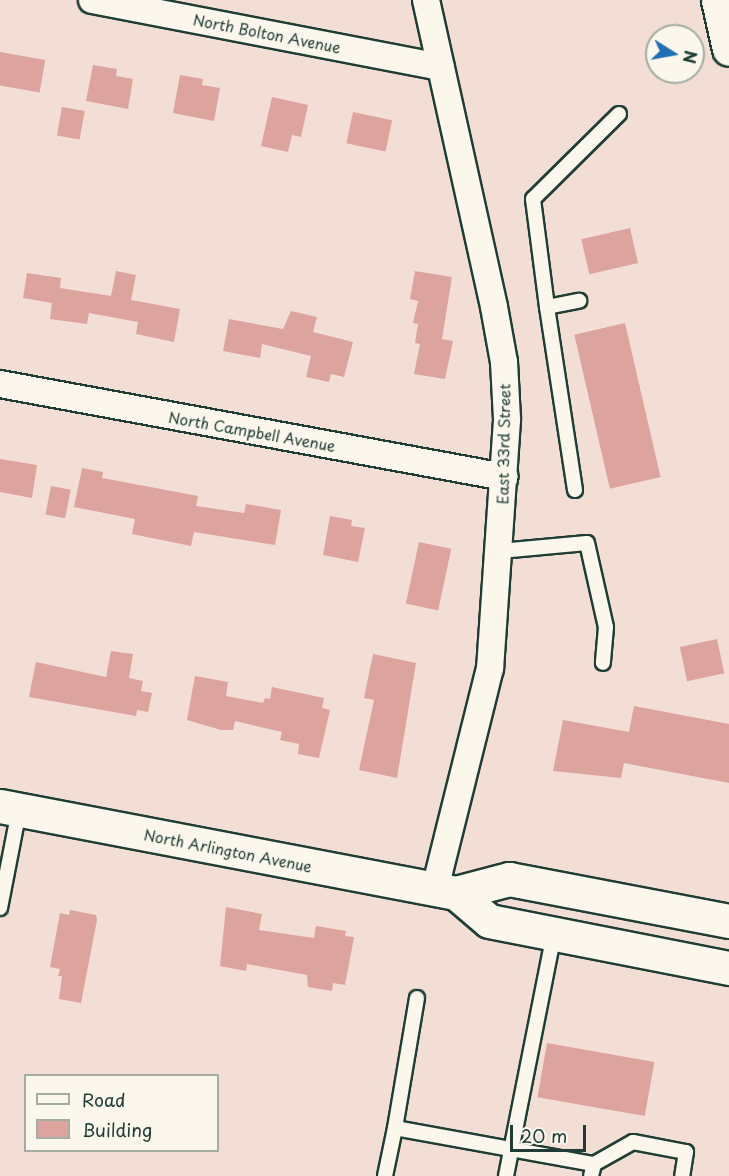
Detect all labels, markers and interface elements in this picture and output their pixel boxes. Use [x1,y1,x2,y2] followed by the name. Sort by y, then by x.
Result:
[192,10,342,56] street label: North Bolton Avenue
[645,24,705,84] north arrow
[678,49,704,66] text: N
[493,383,513,505] street label: East 33rd Street
[166,407,338,455] street label: North Campbell Avenue
[143,825,313,875] street label: North Arlington Avenue
[24,1074,219,1152] legend
[82,1086,126,1113] text: Road
[513,1113,590,1151] scale bar
[82,1116,152,1143] text: Building
[521,1122,567,1149] text: 20 m

